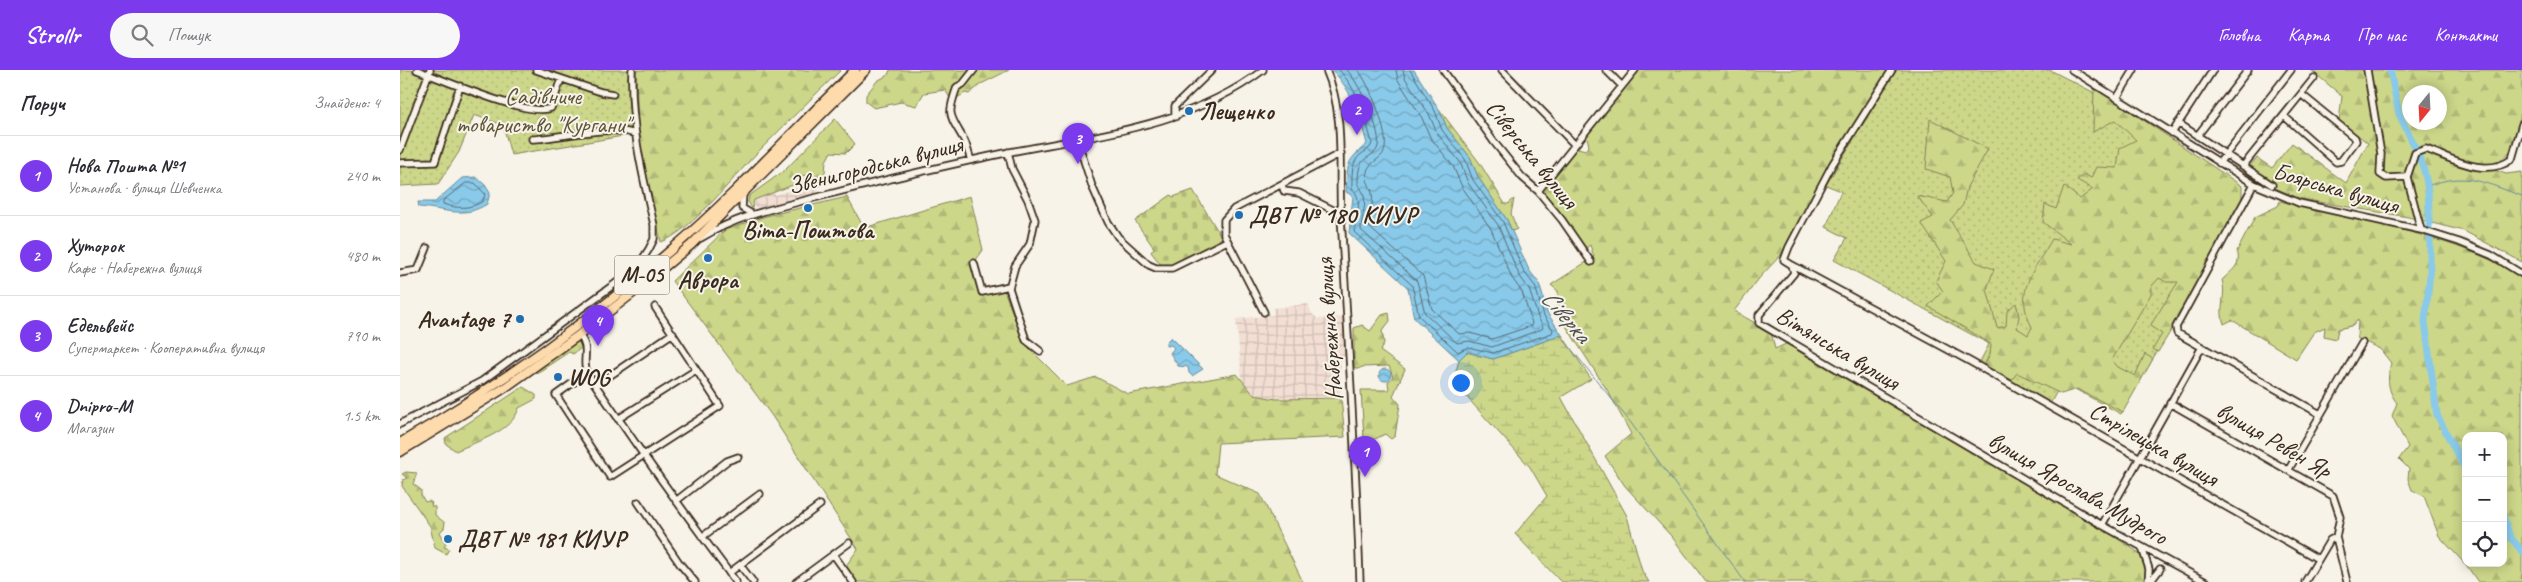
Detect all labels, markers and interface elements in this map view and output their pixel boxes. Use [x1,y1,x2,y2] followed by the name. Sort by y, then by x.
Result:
[110,13,460,58] search box
[25,20,80,50] text: Strollr
[128,21,156,49] icon: search
[168,23,210,47] text: Пошук
[2218,24,2260,46] text: Головна
[2288,24,2329,46] text: Карта
[2357,24,2407,46] text: Про нас
[2435,24,2497,46] text: Контакти
[456,81,635,139] park label: Садівниче товариство "Кургани"
[2402,85,2447,130] north arrow
[20,90,65,116] text: Поруч
[314,93,380,113] text: Знайдено: 4
[1341,94,1373,135] pin: 2
[1479,94,1586,215] street label: Сіверська вулиця
[1199,96,1275,126] place label: Лещенко
[1183,105,1195,117] marker: Лещенко
[1062,123,1094,164] pin: 3
[785,128,967,201] street label: Звенигородська вулиця
[67,154,185,178] text: Нова Пошта №1
[2270,156,2404,221] street label: Боярська вулиця
[32,166,40,186] text: 1
[346,166,380,186] text: 240 m
[67,178,221,198] text: Установа · вулиця Шевченка
[1249,200,1419,230] place label: ДВТ № 180 КИУР
[802,202,814,214] marker: Віта-Поштова
[1233,209,1245,221] marker: ДВТ № 180 КИУР
[743,215,876,245] place label: Віта-Поштова
[67,234,124,258] text: Хуторок
[32,246,40,266] text: 2
[346,246,380,266] text: 480 m
[702,252,714,264] marker: Аврора
[1309,255,1349,401] street label: Набережна вулиця
[614,256,670,294] road number: М-05
[67,258,201,278] text: Кафе · Набережна вулиця
[678,265,740,295] place label: Аврора
[1534,283,1599,351] water label: Сіверка
[1771,299,1906,397] street label: Вітянська вулиця
[417,304,512,334] place label: Avantage 7
[582,305,614,346] pin: 4
[514,313,526,325] marker: Avantage 7
[67,314,133,338] text: Едельвейс
[32,326,40,346] text: 3
[346,326,380,346] text: 790 m
[67,338,264,358] text: Супермаркет · Кооперативна вулиця
[568,362,612,392] place label: WOG
[1448,370,1474,396] your location
[552,371,564,383] marker: WOG
[67,394,132,418] text: Dnipro-M
[2084,395,2225,494] street label: Стрілецька вулиця
[2211,395,2338,486] street label: вулиця Ревен Яр
[32,406,40,426] text: 4
[343,406,380,426] text: 1.5 km
[67,418,114,438] text: Магазин
[1983,425,2174,552] street label: вулиця Ярослава Мудрого
[2462,432,2507,567] map controls
[2462,432,2507,477] button: +
[1349,436,1381,477] pin: 1
[2462,477,2507,522] button: −
[2462,522,2507,567] button: locate
[458,524,628,554] place label: ДВТ № 181 КИУР
[442,533,454,545] marker: ДВТ № 181 КИУР

